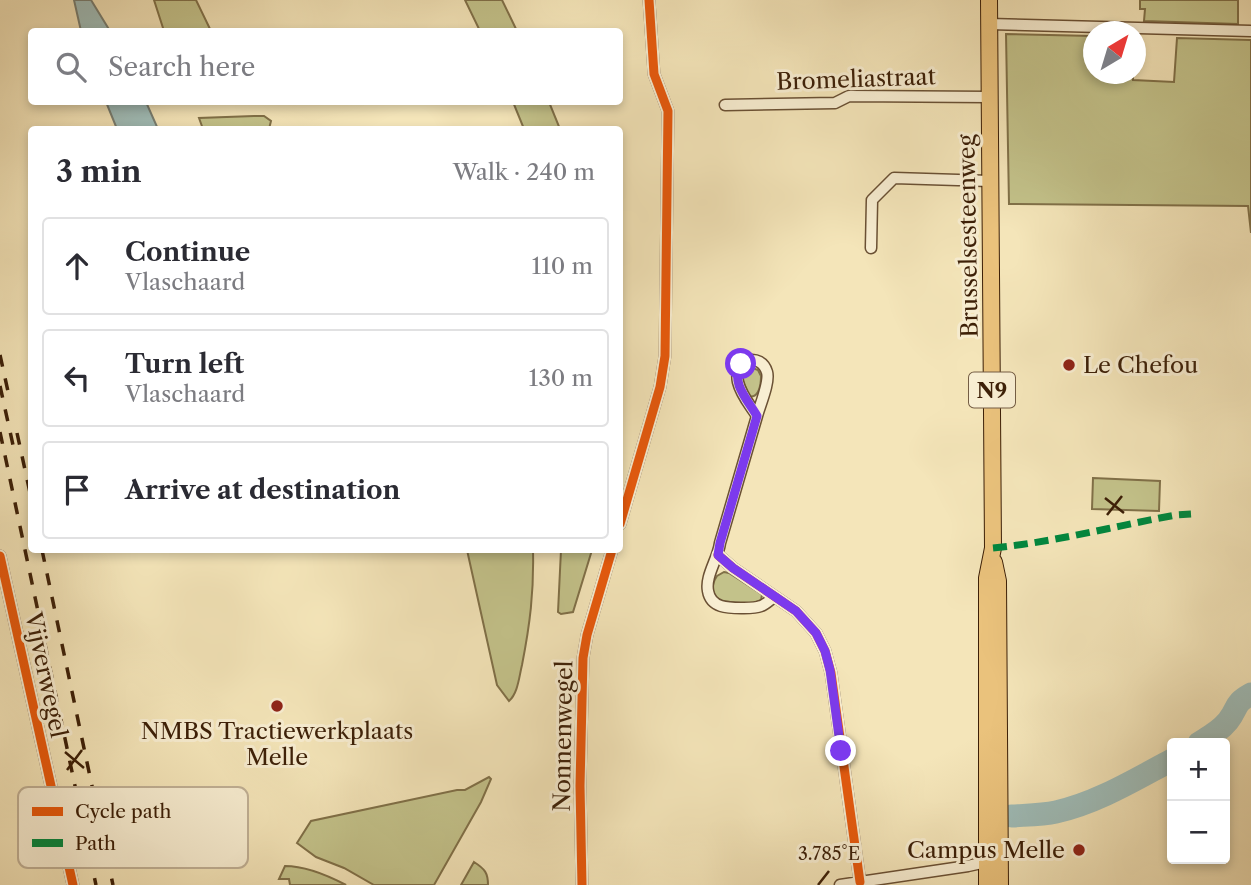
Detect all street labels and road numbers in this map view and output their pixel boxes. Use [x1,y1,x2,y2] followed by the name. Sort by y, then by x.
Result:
[776,62,936,96] street label: Bromeliastraat
[952,133,984,338] street label: Brusselsesteenweg
[969,372,1015,408] road number: N9
[19,609,73,740] street label: Vijverwegel
[548,660,578,812] street label: Nonnenwegel

